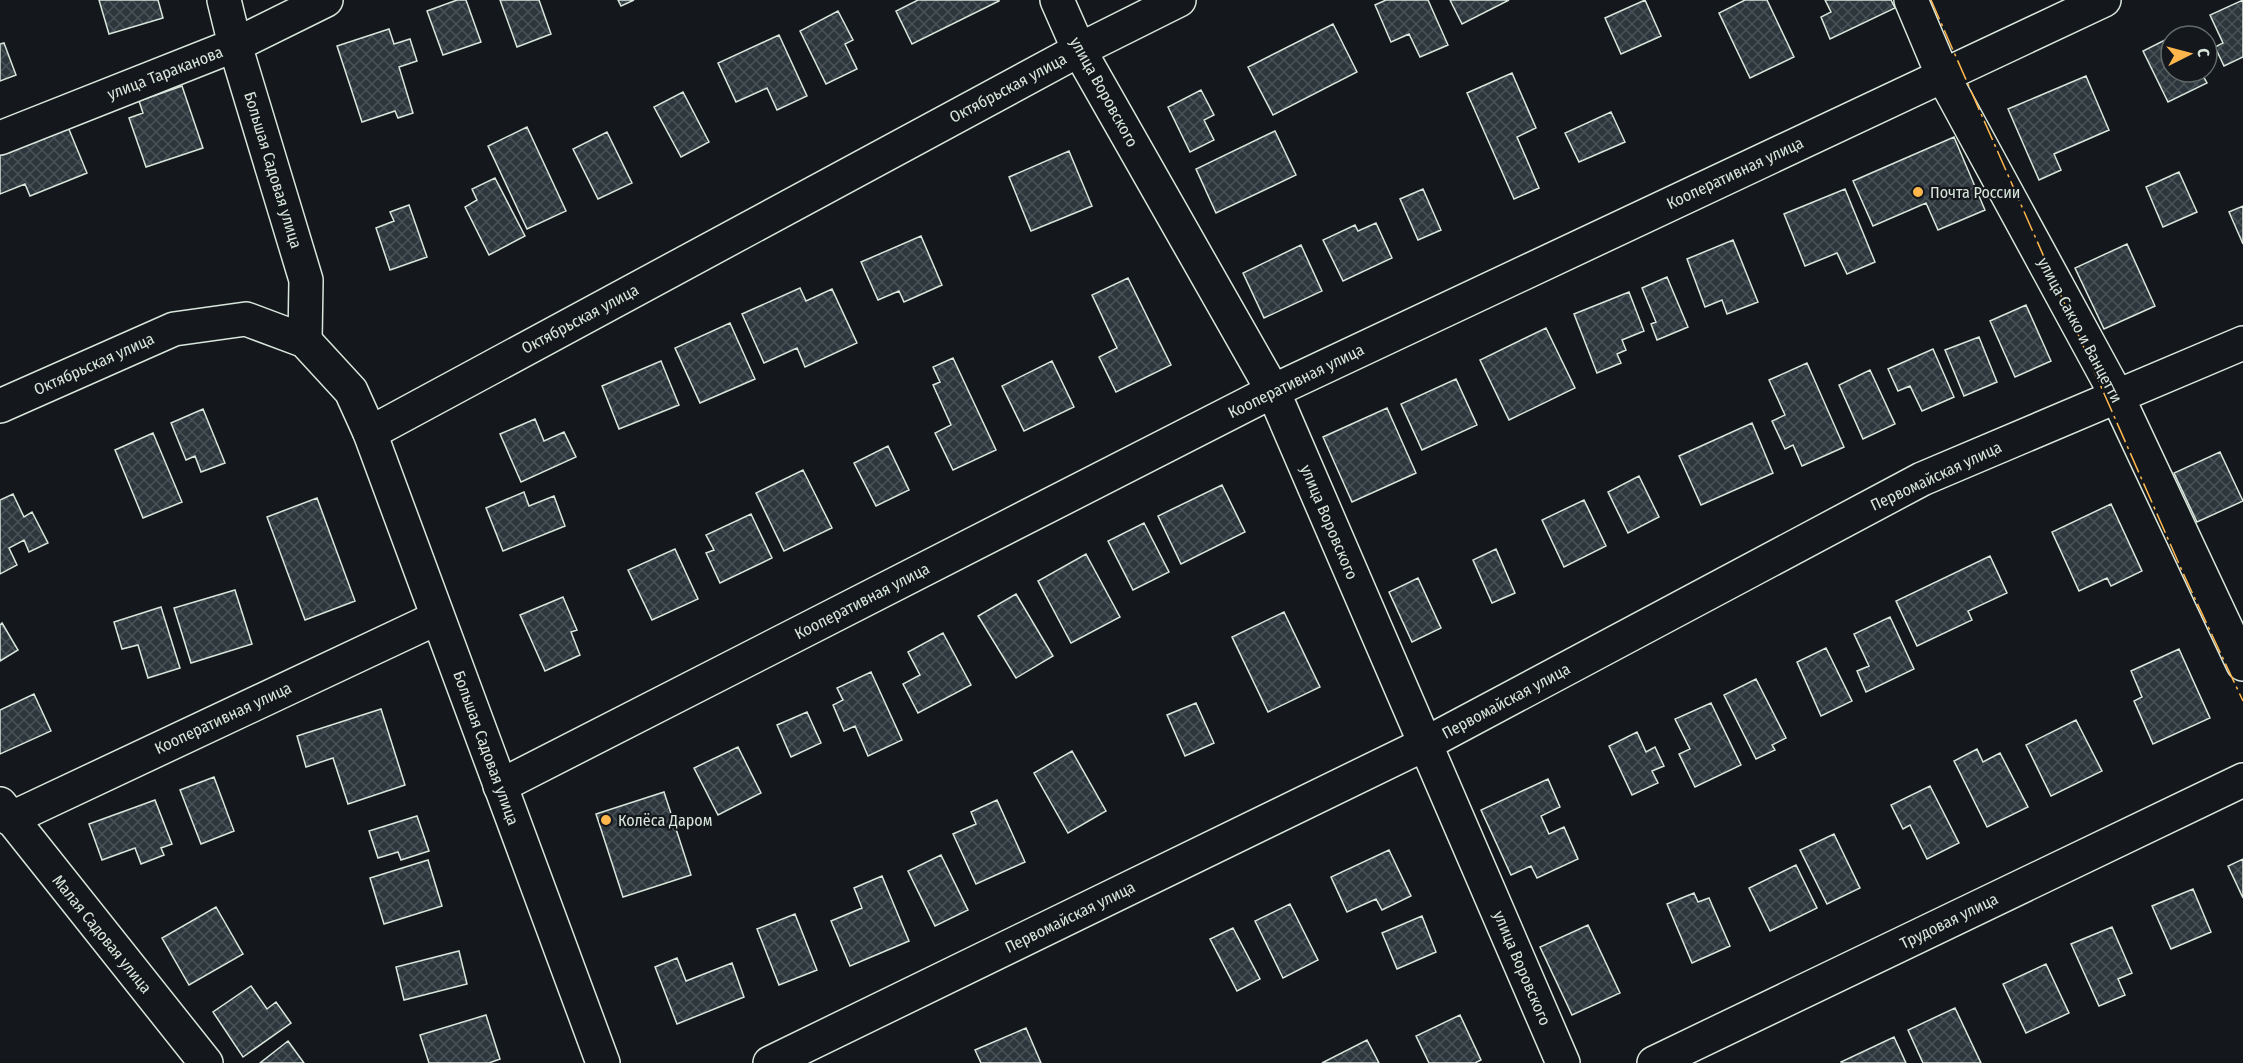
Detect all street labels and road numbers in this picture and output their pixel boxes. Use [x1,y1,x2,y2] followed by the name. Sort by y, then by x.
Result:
[1066,34,1142,150] street label: улица Воровского
[105,42,226,104] street label: улица Тараканова
[946,49,1070,127] street label: Октябрьская улица
[240,89,306,251] street label: Большая Садовая улица
[1664,133,1807,213] street label: Кооперативная улица
[2034,254,2126,406] street label: улица Сакко и Ванцетти
[518,280,642,358] street label: Октябрьская улица
[31,329,157,399] street label: Октябрьская улица
[1225,340,1367,422] street label: Кооперативная улица
[1867,437,2005,515] street label: Первомайская улица
[1296,462,1362,582] street label: улица Воровского
[791,559,933,643] street label: Кооперативная улица
[1439,659,1573,743] street label: Первомайская улица
[449,668,523,828] street label: Большая Садовая улица
[152,678,295,758] street label: Кооперативная улица
[48,871,156,997] street label: Малая Садовая улица
[1002,877,1138,957] street label: Первомайская улица
[1897,889,2001,953] street label: Трудовая улица
[1489,908,1555,1028] street label: улица Воровского

